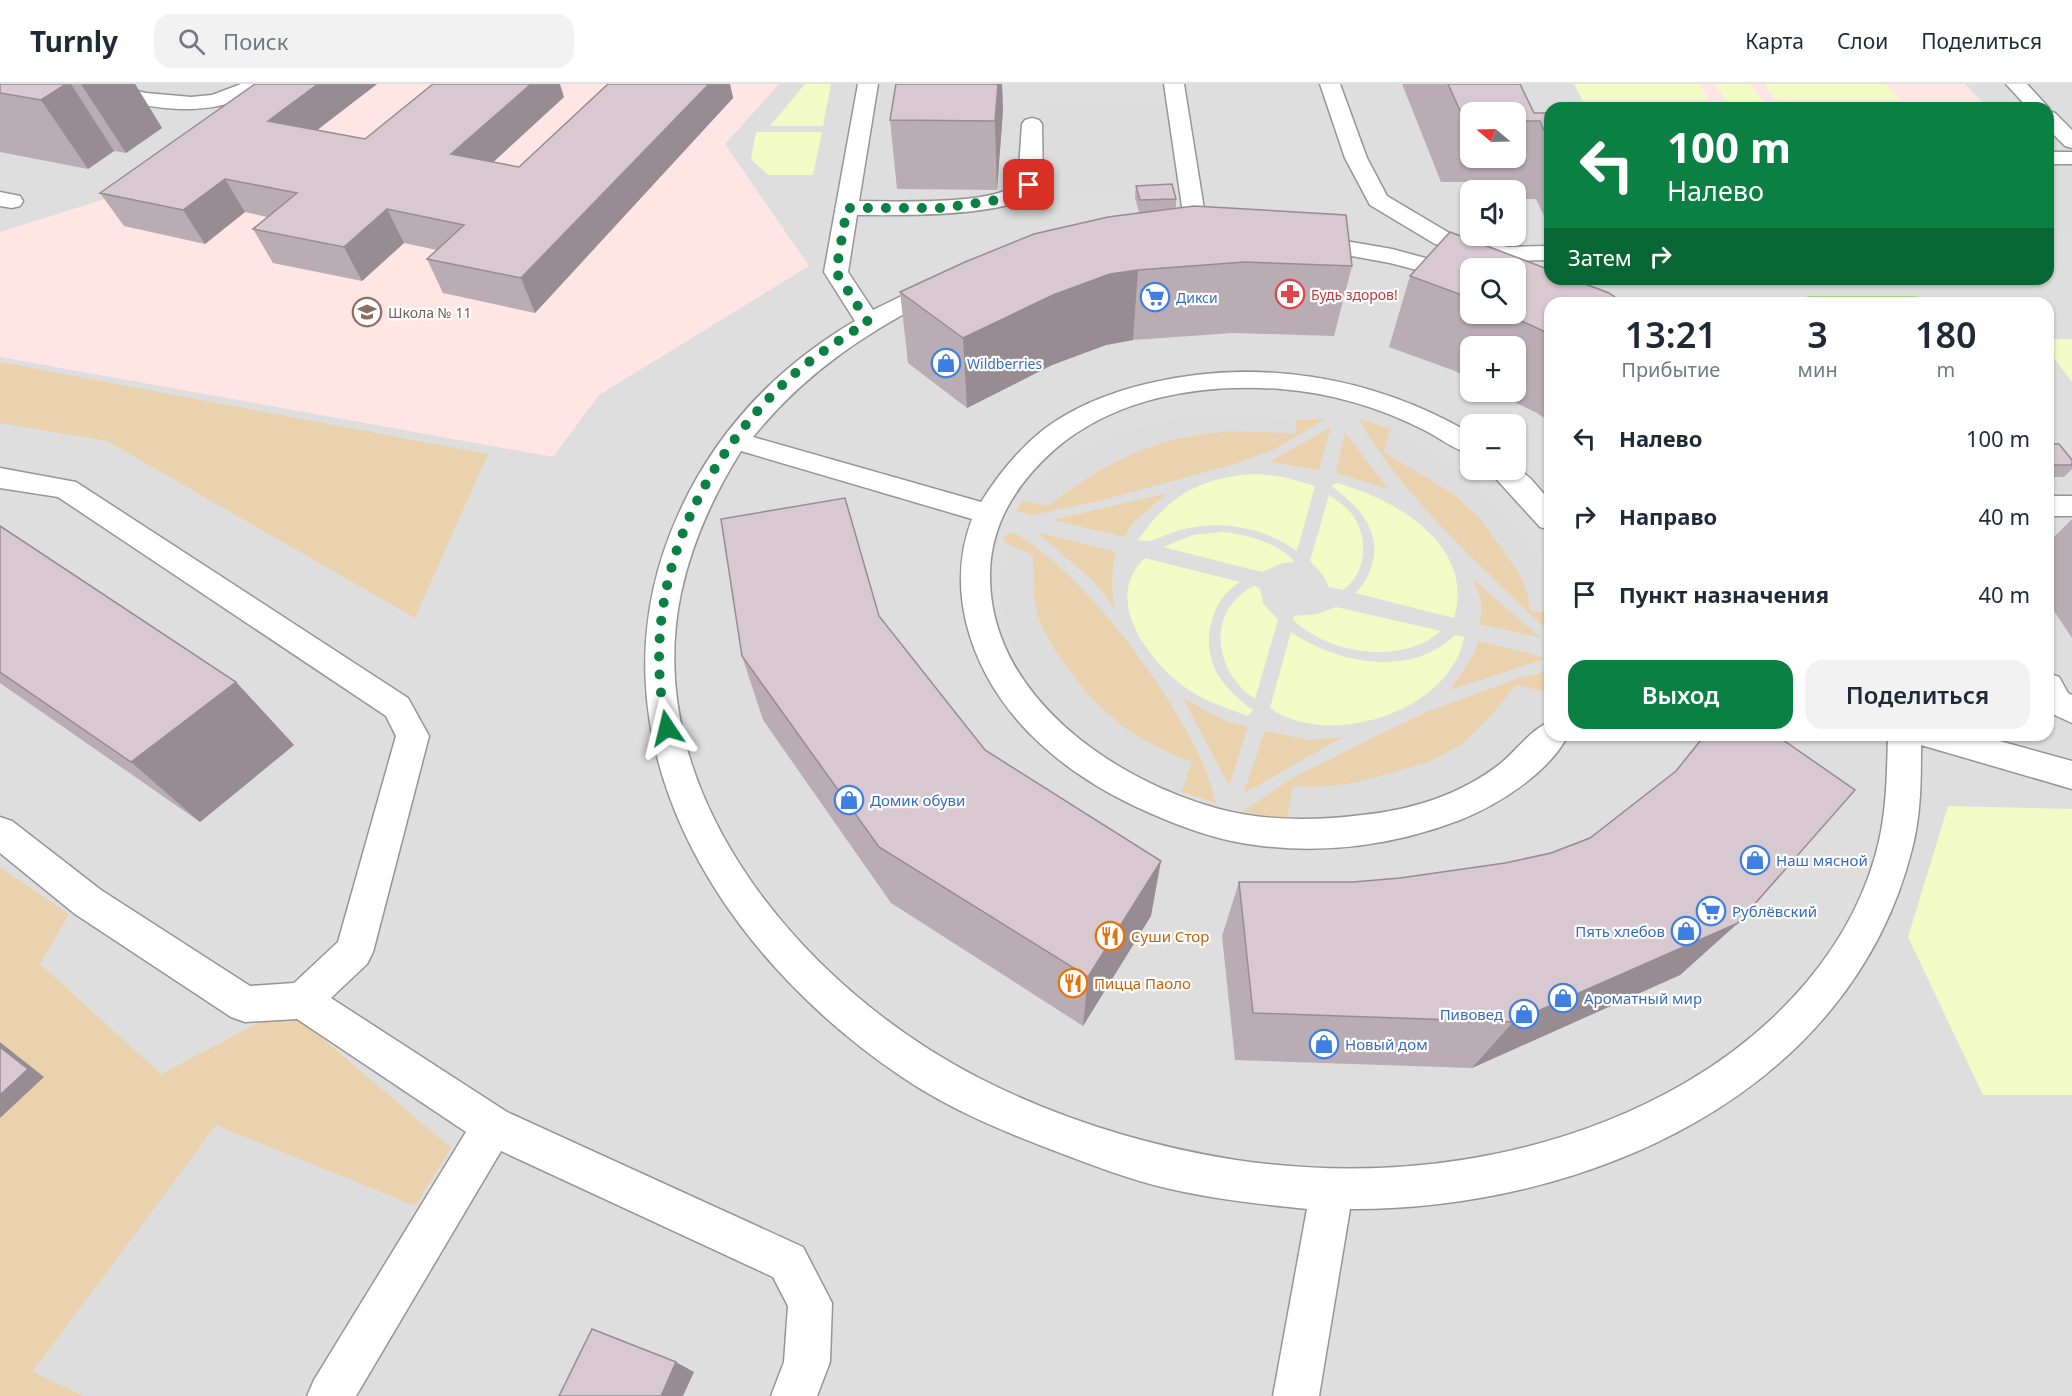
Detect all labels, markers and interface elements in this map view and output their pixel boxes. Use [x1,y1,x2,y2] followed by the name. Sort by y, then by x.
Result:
[154,14,574,68] search box
[30,22,118,60] text: Turnly
[175,25,208,58] icon: search
[223,26,288,56] text: Поиск
[1745,27,1804,55] text: Карта
[1837,27,1888,55] text: Слои
[1921,27,2042,55] text: Поделиться
[1460,102,1526,168] north arrow
[1460,102,1526,480] map controls
[1667,118,1791,175] text: 100 m
[1568,126,1646,204] icon: left
[1003,159,1054,210] pin
[1012,168,1045,201] icon: arrive
[1667,172,1764,209] text: Налево
[1460,180,1526,246] button: sound
[1644,240,1677,273] icon: right
[1568,242,1632,272] text: Затем
[1460,258,1526,324] button: search
[1274,278,1306,310] pharmacy icon: Будь здоров!
[1139,281,1171,313] supermarket icon: Дикси
[1311,285,1398,304] place label: Будь здоров!
[1176,288,1218,307] place label: Дикси
[351,296,383,328] school or university icon: Школа № 11
[388,303,472,322] place label: Школа № 11
[1625,310,1717,359] text: 13:21
[1807,310,1828,359] text: 3
[1915,310,1977,359] text: 180
[1460,336,1526,402] button: +
[930,347,962,379] shop icon: Wildberries
[967,354,1042,373] place label: Wildberries
[1621,356,1720,383] text: Прибытие
[1798,356,1838,383] text: мин
[1936,356,1955,383] text: m
[1460,414,1526,480] button: −
[1568,422,1601,455] icon: left
[1619,423,1702,453] text: Налево
[1966,423,2030,453] text: 100 m
[1568,500,1601,533] icon: right
[1619,501,1717,531] text: Направо
[1979,501,2030,531] text: 40 m
[1568,578,1601,611] icon: arrive
[1619,579,1829,609] text: Пункт назначения
[1979,579,2030,609] text: 40 m
[1568,660,1793,729] button: Выход
[1805,660,2030,729] button: Поделиться
[635,696,699,760] position arrow
[833,784,865,816] shop icon: Домик обуви
[870,790,965,810] place label: Домик обуви
[1739,844,1771,876] shop icon: Наш мясной
[1776,850,1868,870] place label: Наш мясной
[1695,895,1727,927] supermarket icon: Рублёвский
[1732,901,1817,921] place label: Рублёвский
[1670,915,1702,947] shop icon: Пять хлебов
[1094,920,1126,952] restaurant icon: Суши Стор
[1575,921,1665,941] place label: Пять хлебов
[1131,926,1209,946] place label: Суши Стор
[1057,967,1089,999] restaurant icon: Пицца Паоло
[1094,973,1191,993] place label: Пицца Паоло
[1547,982,1579,1014] shop icon: Ароматный мир
[1584,988,1702,1008] place label: Ароматный мир
[1508,998,1540,1030] shop icon: Пивовед
[1440,1004,1503,1024] place label: Пивовед
[1308,1028,1340,1060] shop icon: Новый дом
[1345,1034,1428,1054] place label: Новый дом

